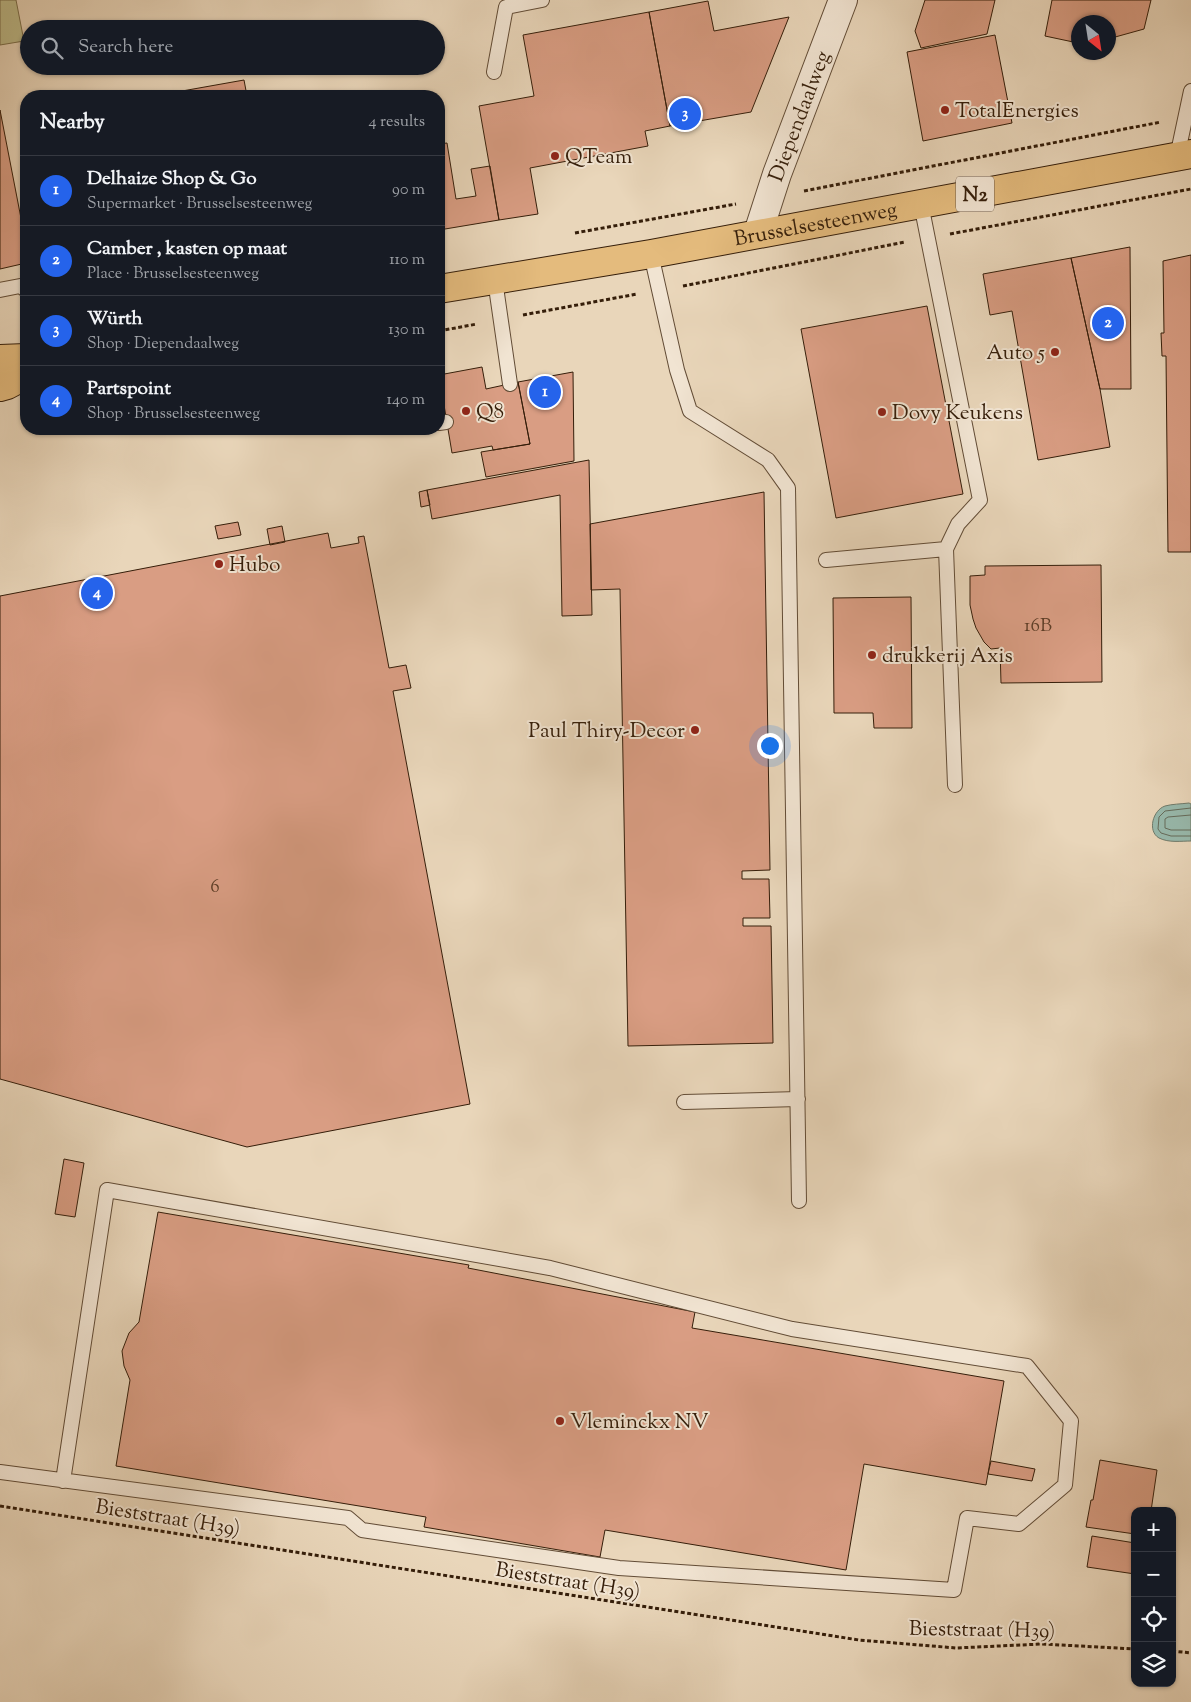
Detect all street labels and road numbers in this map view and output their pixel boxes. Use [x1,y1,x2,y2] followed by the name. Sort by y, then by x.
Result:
[762,47,839,186] street label: Diependaalweg
[956,176,994,212] road number: N2
[732,196,900,255] street label: Brusselsesteenweg
[93,1493,242,1545] street label: Bieststraat (H39)
[493,1556,642,1608] street label: Bieststraat (H39)
[909,1615,1055,1647] street label: Bieststraat (H39)

